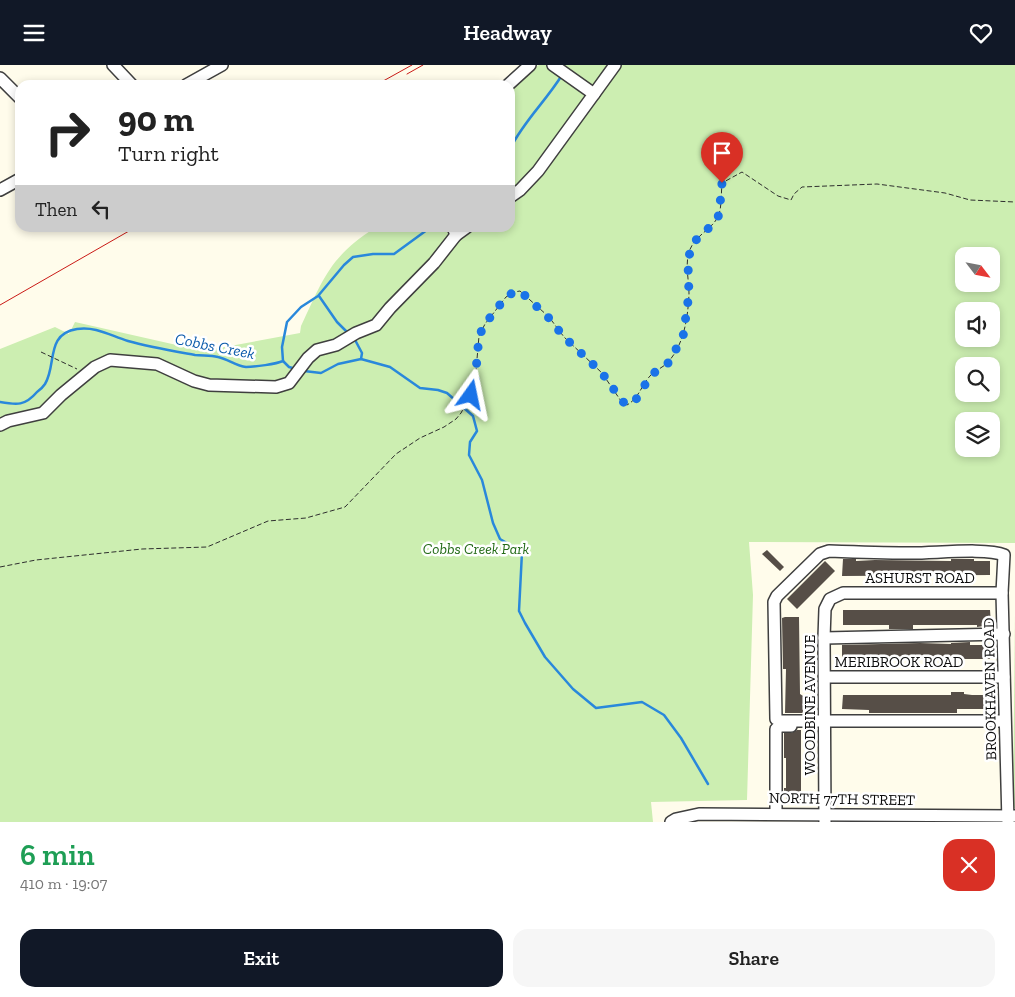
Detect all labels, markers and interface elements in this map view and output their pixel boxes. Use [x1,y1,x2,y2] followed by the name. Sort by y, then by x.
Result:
[20,19,48,47] icon: menu
[463,19,552,46] text: Headway
[967,19,995,47] icon: heart
[118,98,194,140] text: 90 m
[35,100,100,165] icon: right
[701,132,743,183] pin
[708,139,736,167] icon: arrive
[118,140,219,167] text: Turn right
[87,195,115,223] icon: left
[35,198,77,221] text: Then
[955,247,1000,293] north arrow
[955,247,1000,457] map controls
[955,302,1000,347] button: sound
[174,329,256,363] water label: Cobbs Creek
[955,357,1000,402] button: search
[444,368,496,420] position arrow
[955,412,1000,457] button: layers
[423,540,530,558] park label: Cobbs Creek Park
[865,569,975,587] street label: ASHURST ROAD
[980,618,1000,760] street label: BROOKHAVEN ROAD
[801,635,819,775] street label: WOODBINE AVENUE
[835,653,963,671] street label: MERIBROOK ROAD
[769,789,915,809] street label: NORTH 77TH STREET
[20,837,95,873] text: 6 min
[943,839,995,891] button: close
[20,874,107,893] text: 410 m · 19:07
[20,929,503,987] button: Exit
[513,929,995,987] button: Share

